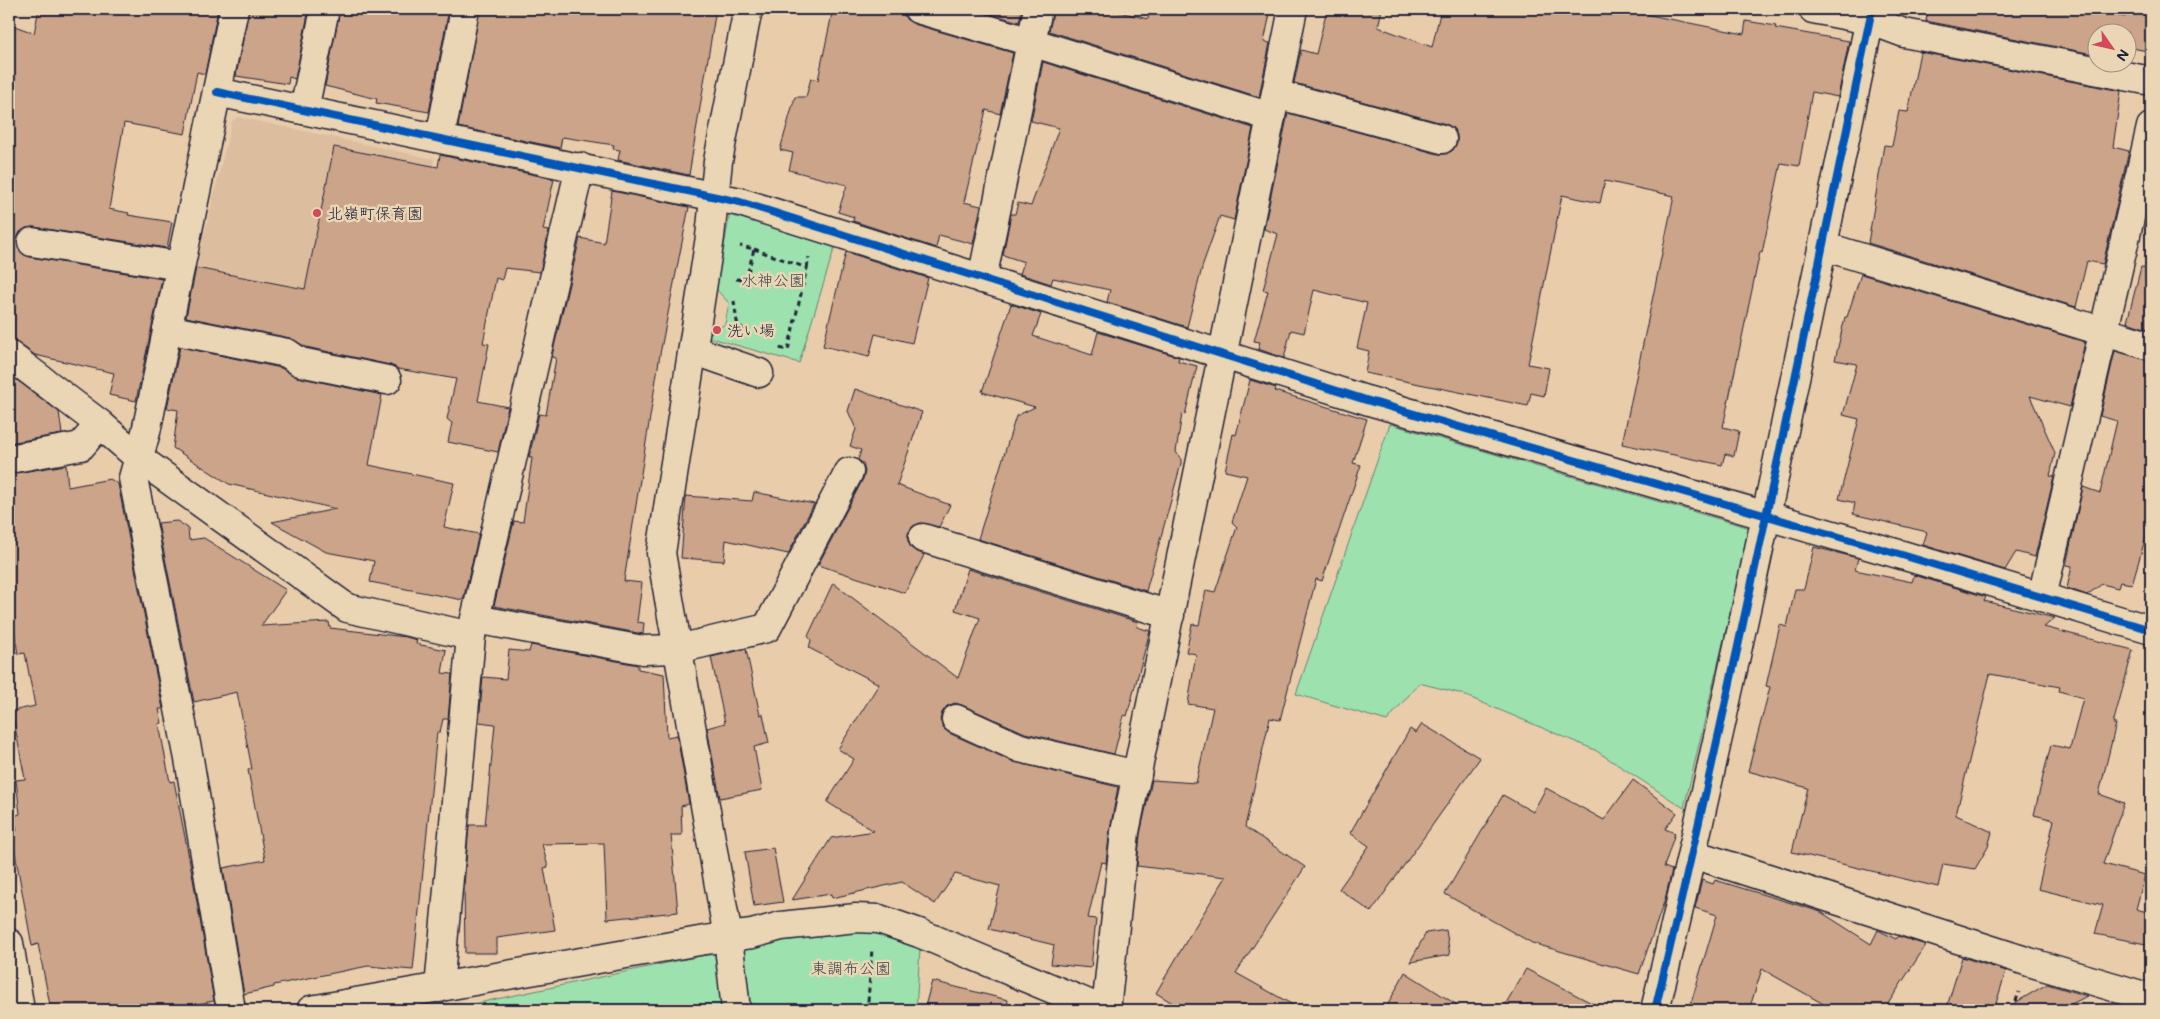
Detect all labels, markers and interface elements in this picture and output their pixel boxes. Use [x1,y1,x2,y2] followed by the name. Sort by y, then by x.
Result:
[2088,22,2138,72] north arrow
[2112,46,2134,65] text: N
[327,202,423,223] place label: 北嶺町保育園
[311,207,323,219] marker: 北嶺町保育園
[741,269,805,290] park label: 水神公園
[727,319,775,340] place label: 洗い場
[711,324,723,336] marker: 洗い場
[811,957,891,978] park label: 東調布公園

